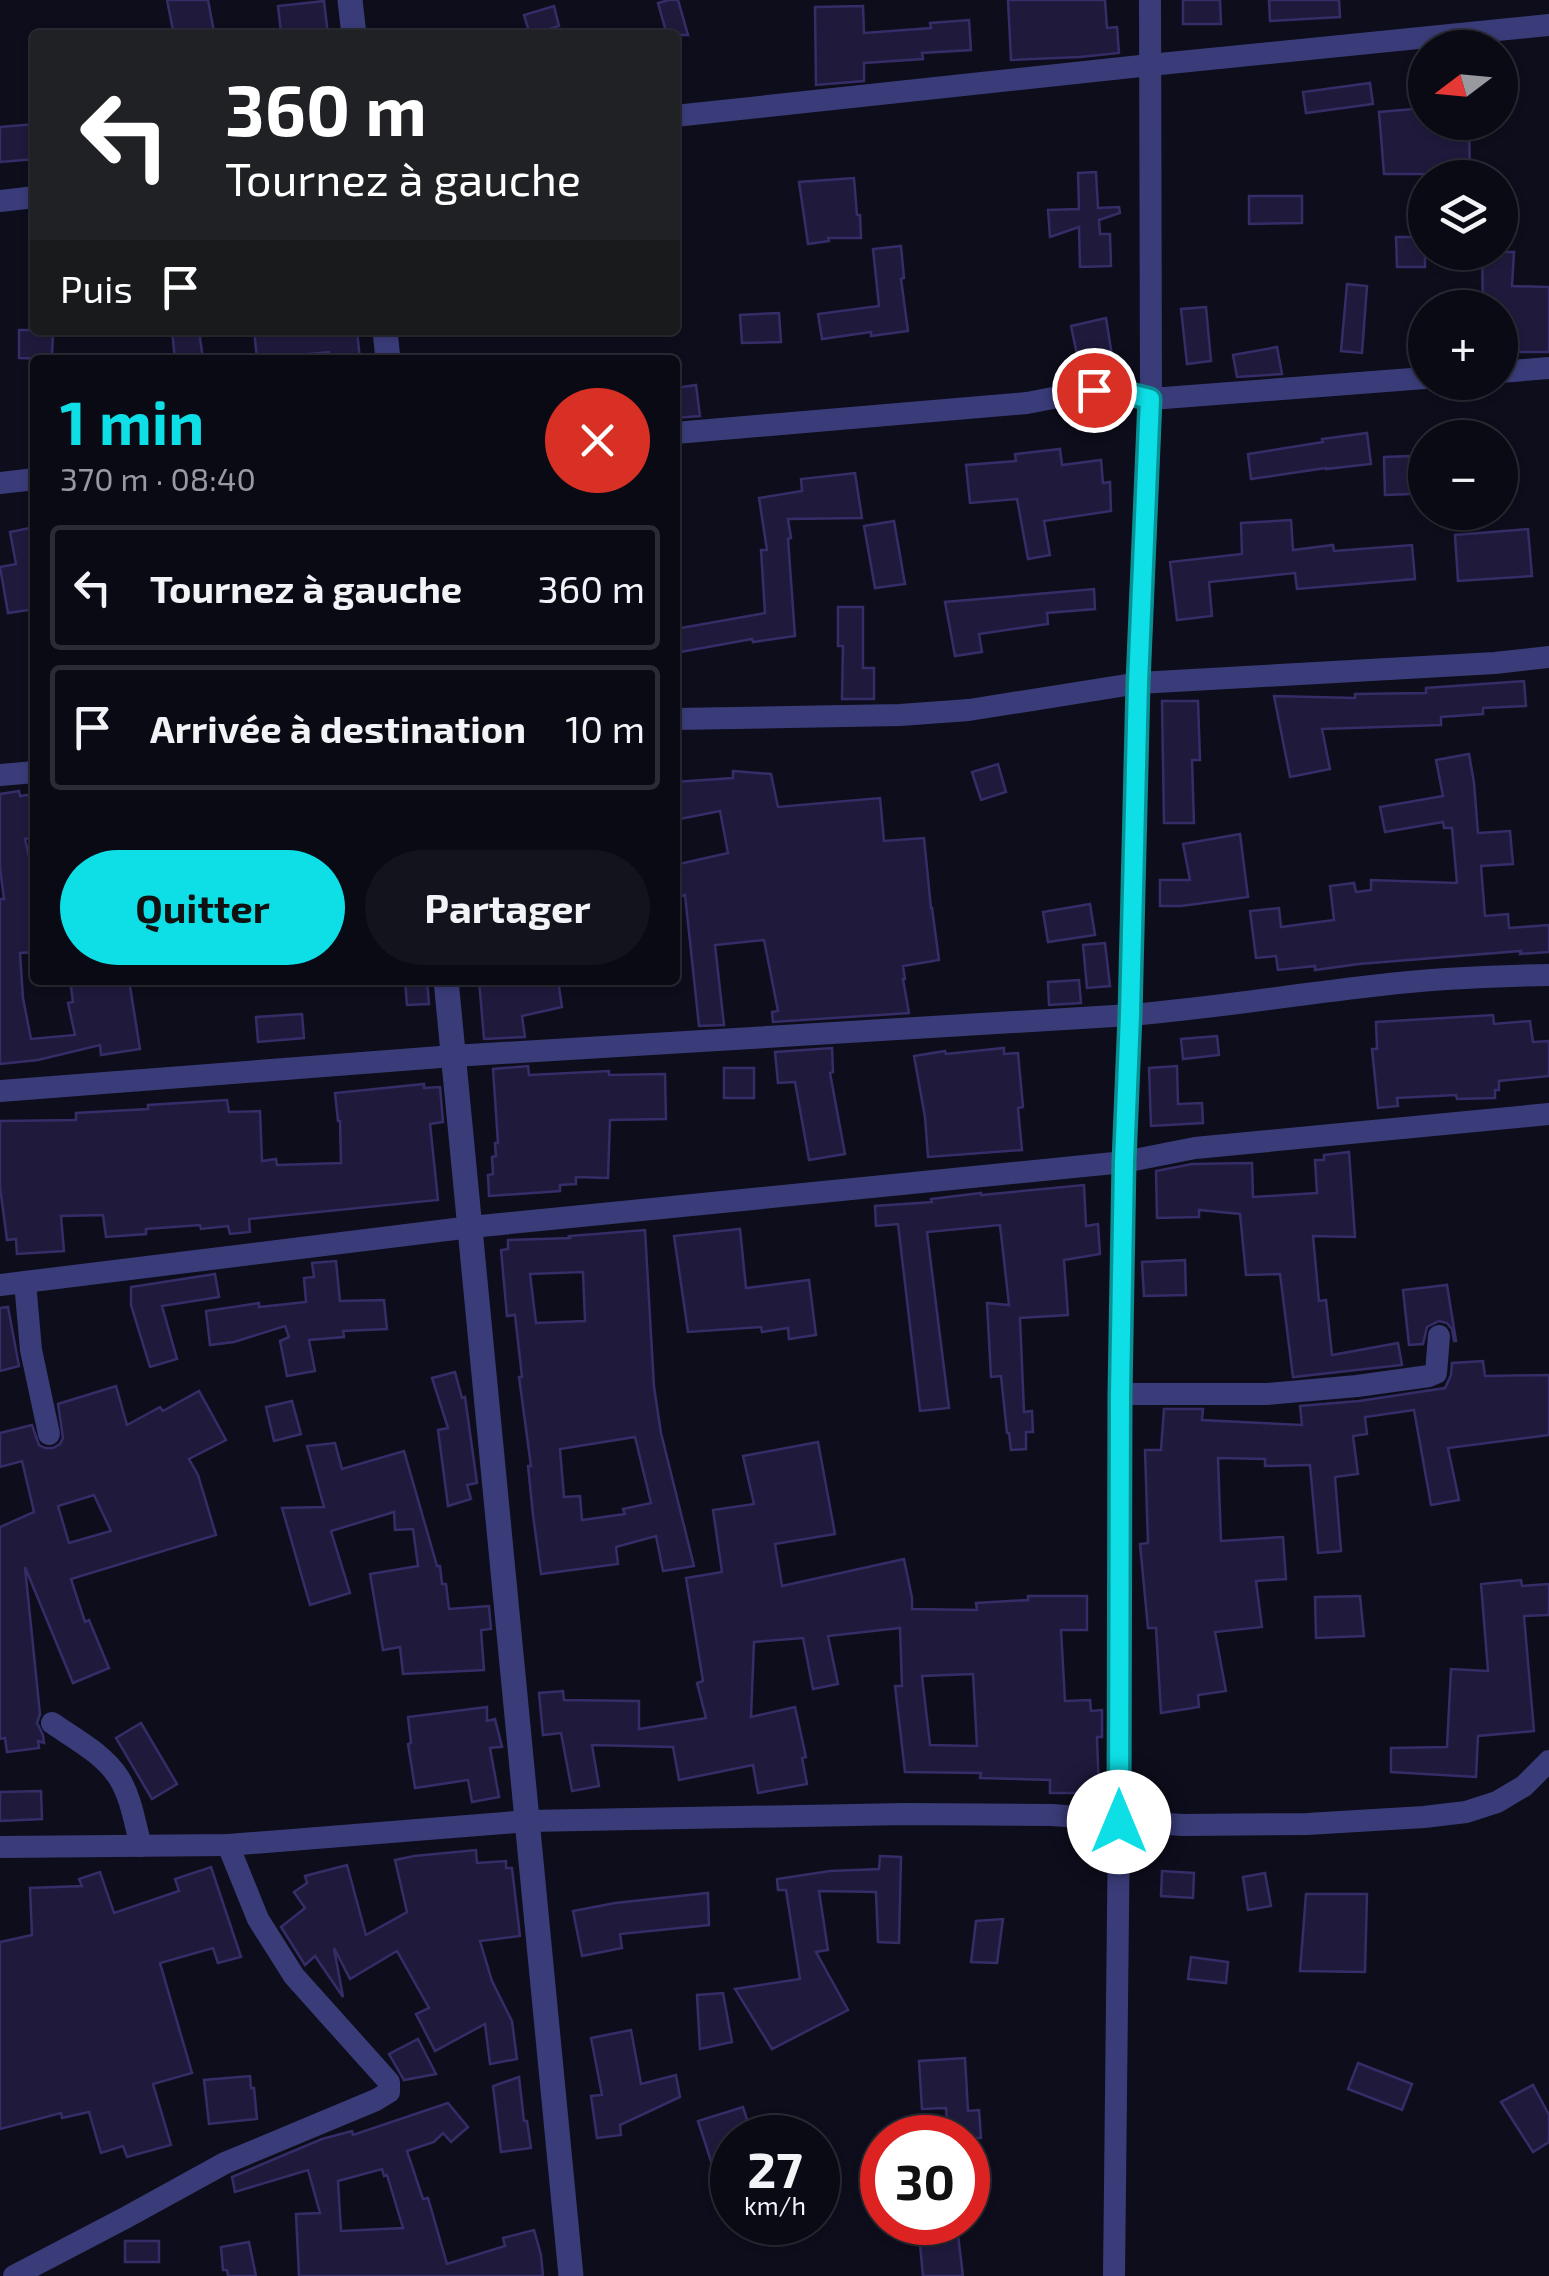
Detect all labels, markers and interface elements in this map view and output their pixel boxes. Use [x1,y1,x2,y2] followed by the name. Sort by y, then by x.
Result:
[1408,30,1518,140] north arrow
[1408,30,1518,530] map controls
[225,66,427,150] text: 360 m
[60,70,190,200] icon: left
[225,151,581,205] text: Tournez à gauche
[1408,160,1518,270] button: layers
[153,260,208,315] icon: arrive
[60,265,133,311] text: Puis
[1408,290,1518,400] button: +
[1052,348,1137,433] pin
[1067,363,1122,418] icon: arrive
[60,385,204,457] text: 1 min
[545,388,650,493] button: close
[1408,420,1518,530] button: −
[60,459,256,497] text: 370 m · 08:40
[65,560,120,615] icon: left
[150,565,462,611] text: Tournez à gauche
[537,565,645,611] text: 360 m
[65,700,120,755] icon: arrive
[150,705,526,751] text: Arrivée à destination
[565,705,645,751] text: 10 m
[60,850,345,965] button: Quitter
[365,850,650,965] button: Partager
[1067,1770,1171,1874] position arrow
[860,2115,990,2245] speed limit sign: 30
[747,2138,803,2198] text: 27
[744,2190,806,2220] text: km/h

